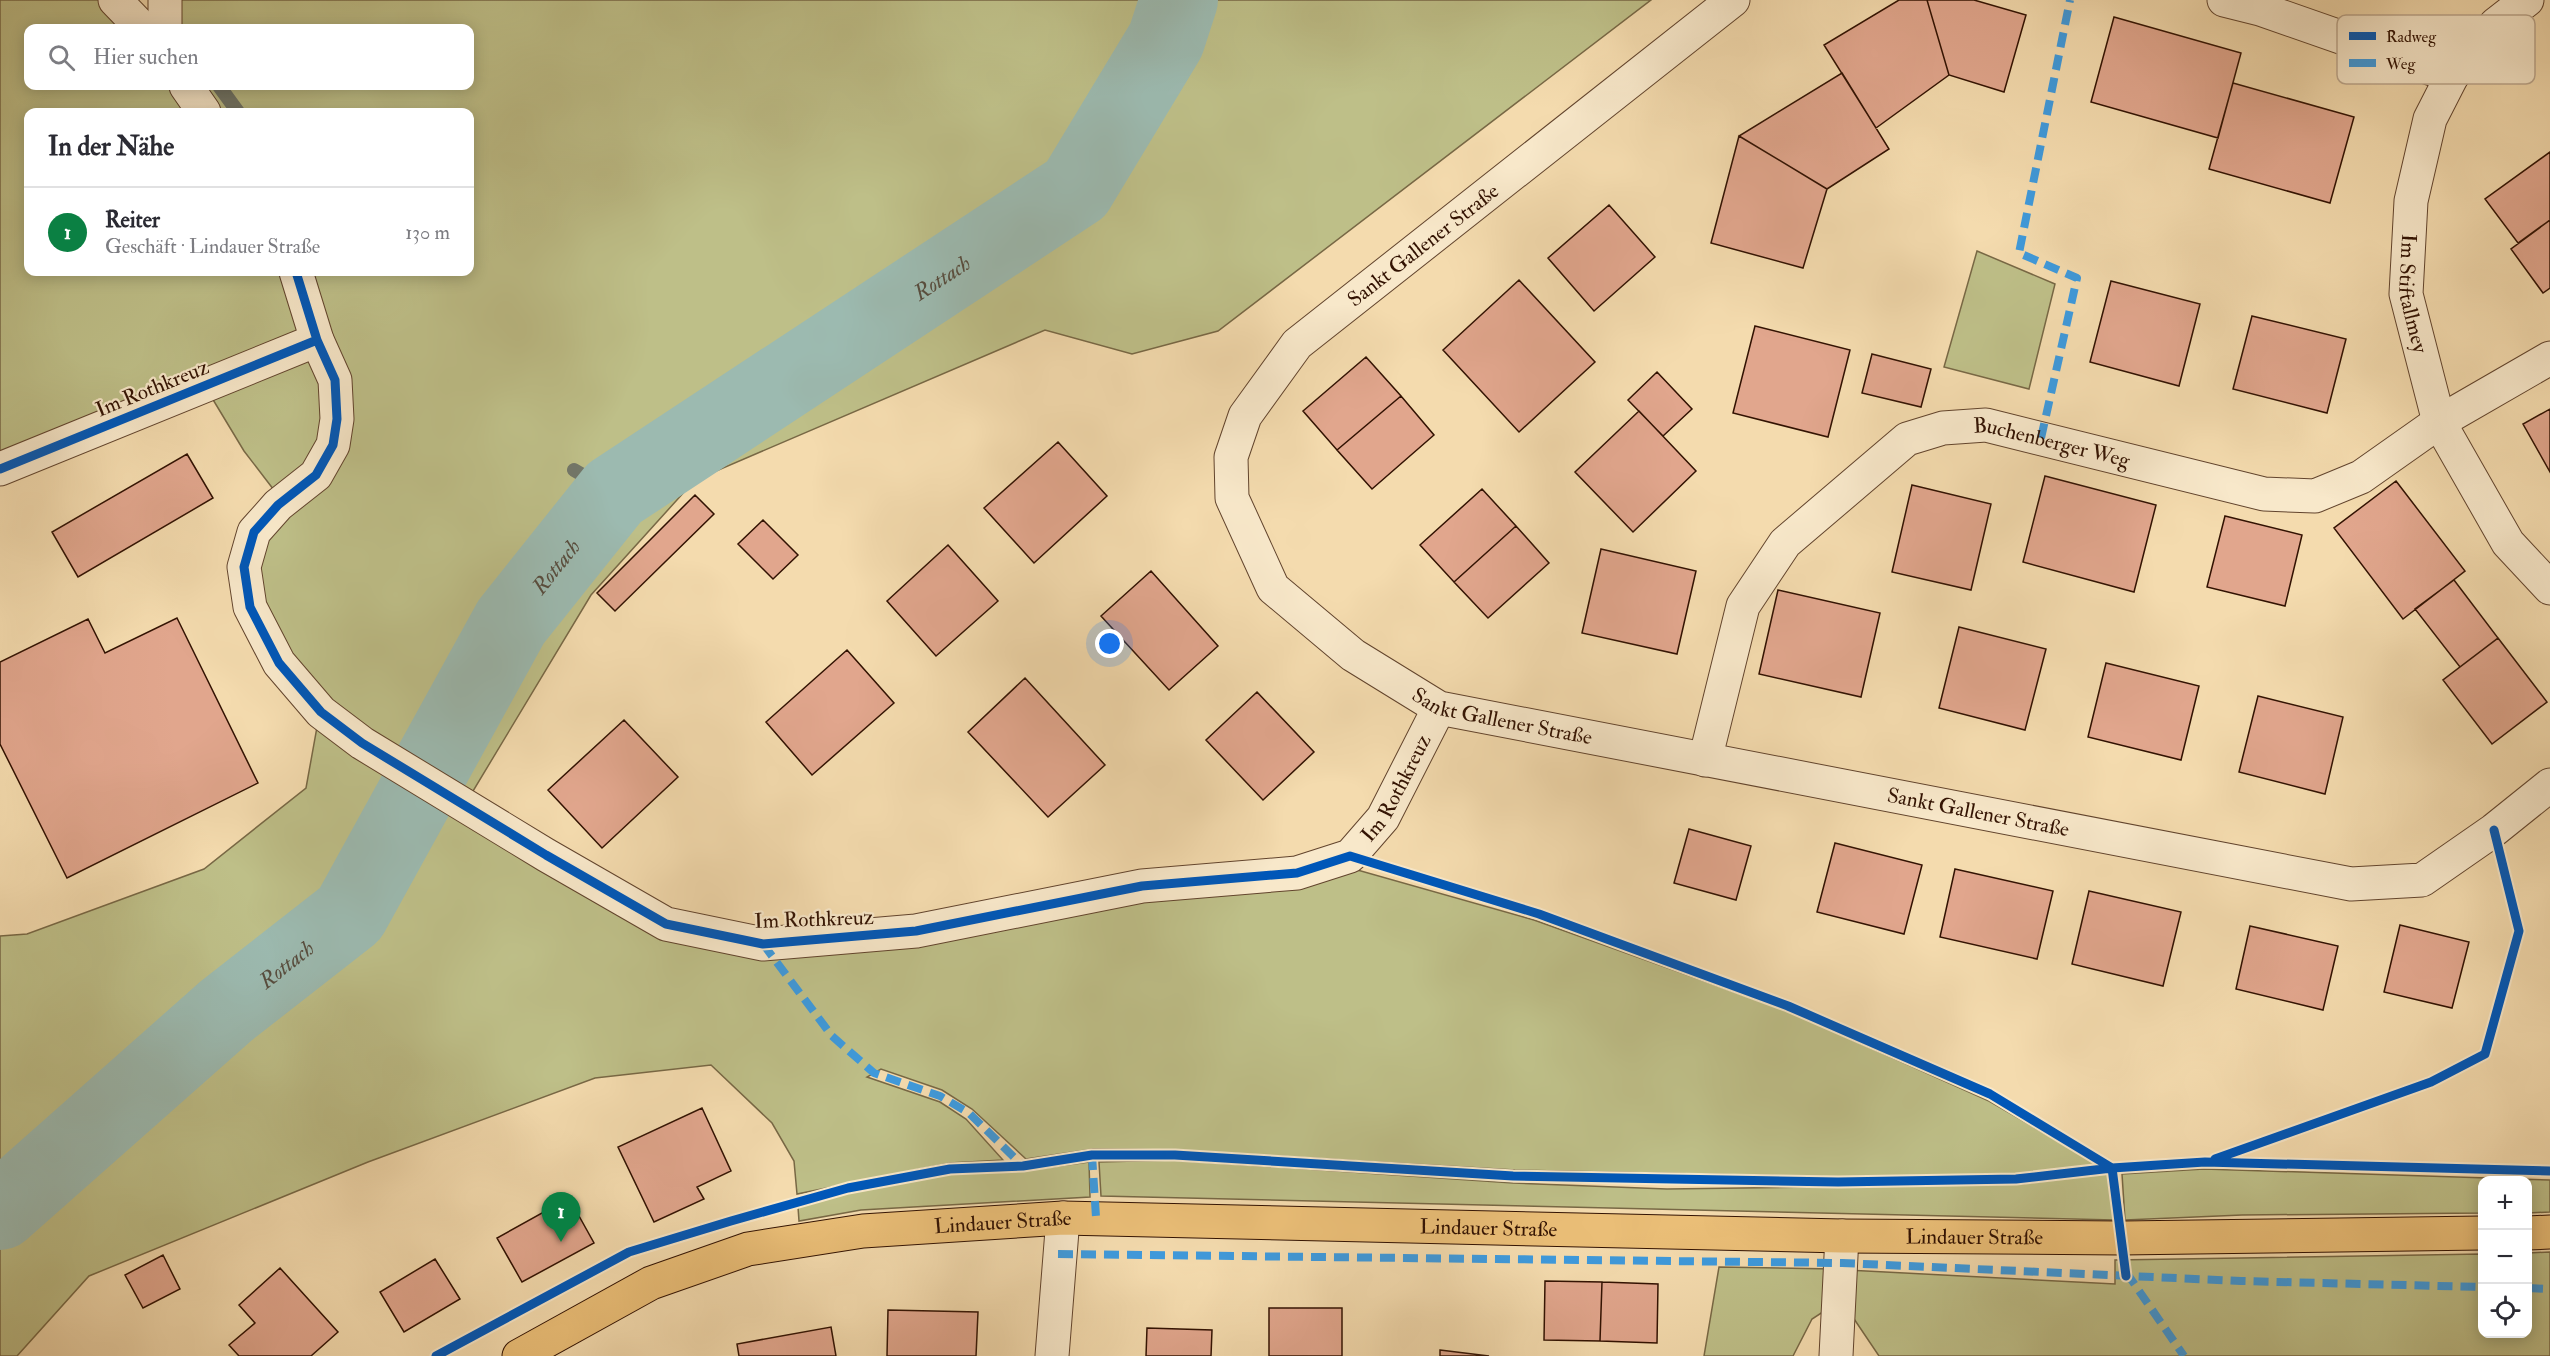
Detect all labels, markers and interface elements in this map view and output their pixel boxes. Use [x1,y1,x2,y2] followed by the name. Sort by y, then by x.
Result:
[2337,15,2535,84] legend
[24,24,474,90] search box
[2386,27,2437,47] text: Radweg
[45,41,78,74] icon: search
[93,43,199,71] text: Hier suchen
[2385,54,2417,74] text: Weg
[48,131,174,163] text: In der Nähe
[1342,178,1505,313] street label: Sankt Gallener Straße
[105,206,160,234] text: Reiter
[64,220,71,245] text: 1
[405,220,450,245] text: 130 m
[2392,233,2434,357] street label: Im Stiftallmey
[105,234,320,259] text: Geschäft · Lindauer Straße
[907,249,976,308] water label: Rottach
[92,354,213,423] street label: Im Rothkreuz
[1972,412,2133,474] street label: Buchenberger Weg
[525,533,587,601] water label: Rottach
[1095,629,1124,658] your location
[1407,682,1595,751] street label: Sankt Gallener Straße
[1355,730,1437,848] street label: Im Rothkreuz
[1885,782,2072,843] street label: Sankt Gallener Straße
[754,904,874,935] street label: Im Rothkreuz
[252,934,320,996] water label: Rottach
[2478,1176,2532,1338] map controls
[2478,1176,2532,1230] button: +
[542,1192,580,1242] pin: 1
[933,1205,1072,1240] street label: Lindauer Straße
[1419,1213,1558,1243] street label: Lindauer Straße
[1905,1223,2043,1251] street label: Lindauer Straße
[2478,1230,2532,1284] button: −
[2478,1284,2532,1338] button: locate

